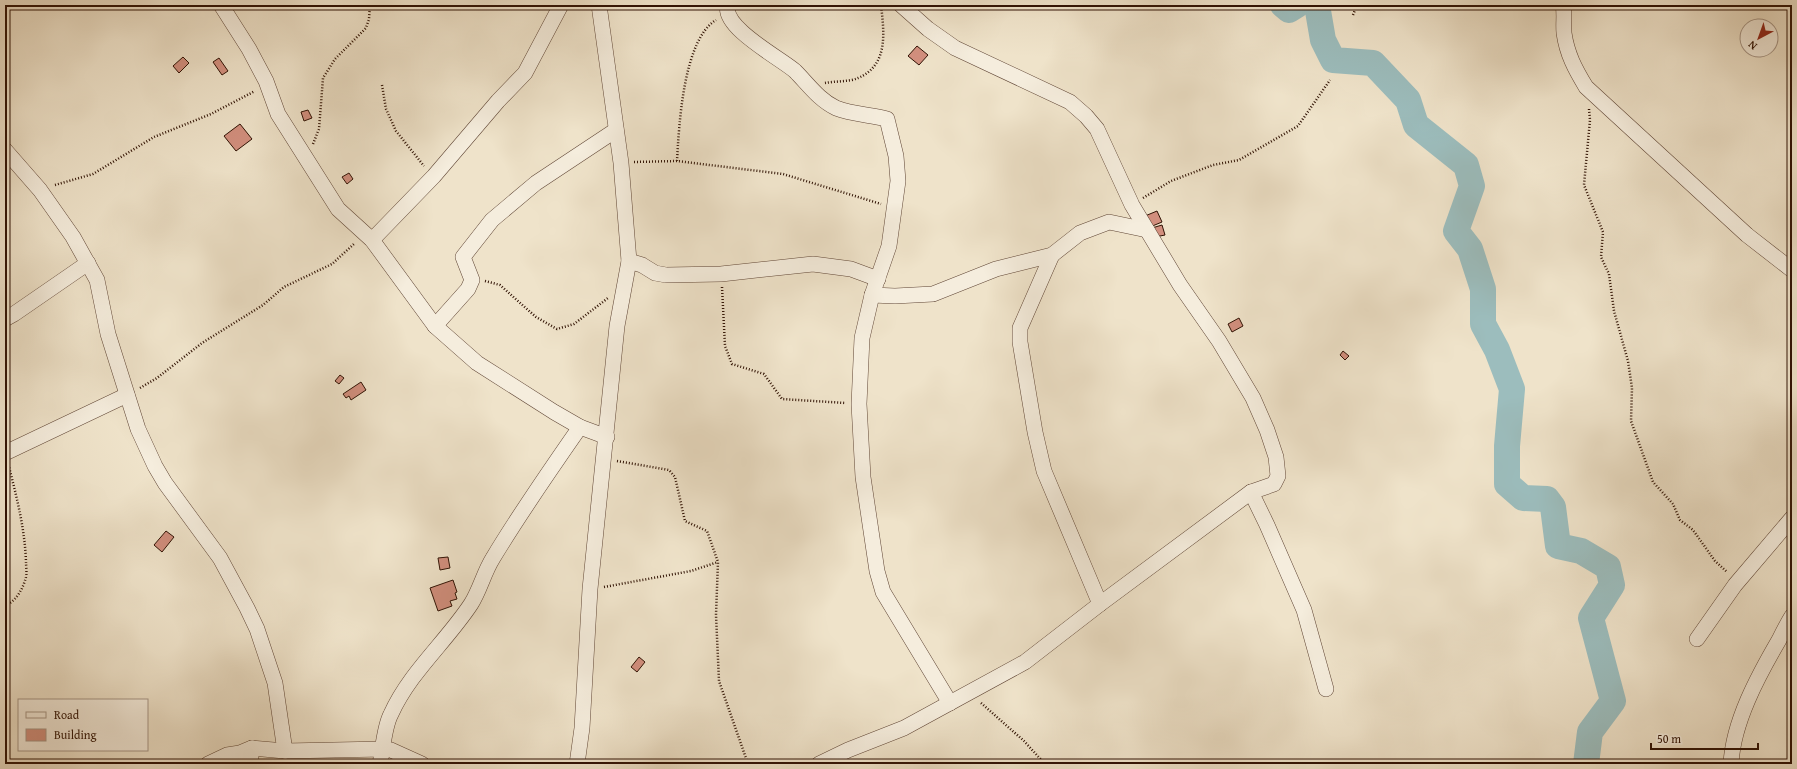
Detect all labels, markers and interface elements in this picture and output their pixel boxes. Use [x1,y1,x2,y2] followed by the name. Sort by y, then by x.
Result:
[1739,18,1779,58] north arrow
[1744,37,1760,54] text: N
[18,699,148,751] legend
[54,706,80,723] text: Road
[1651,725,1758,751] scale bar
[54,726,97,743] text: Building
[1657,730,1681,747] text: 50 m

